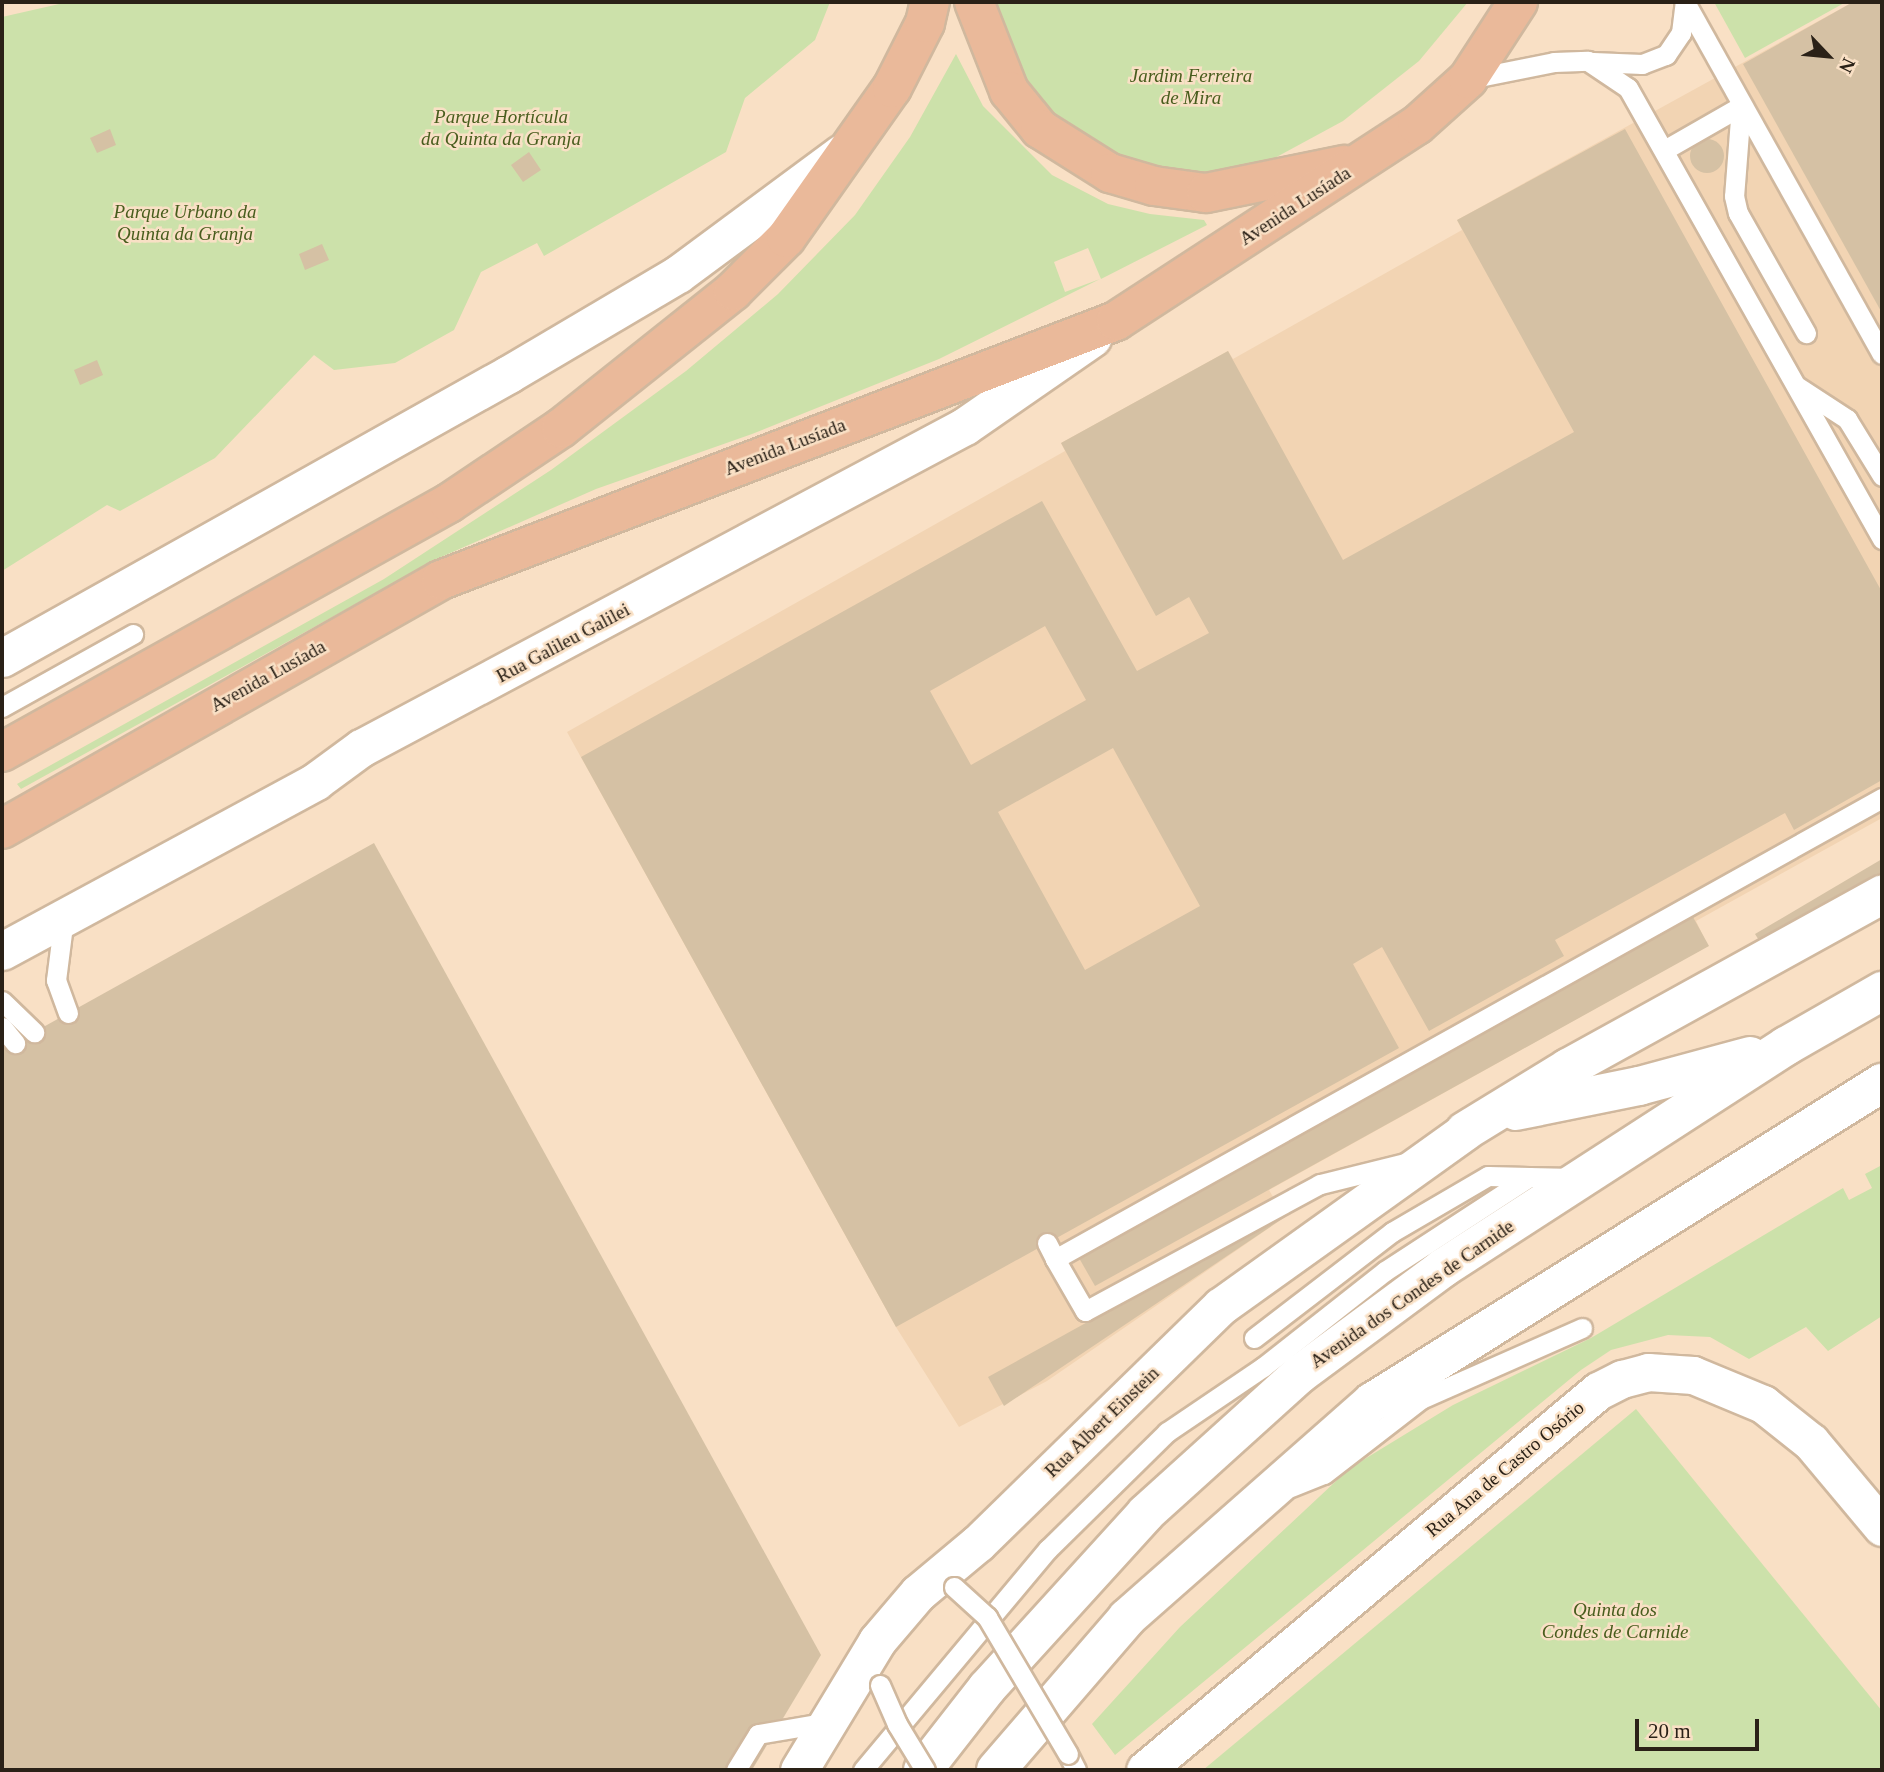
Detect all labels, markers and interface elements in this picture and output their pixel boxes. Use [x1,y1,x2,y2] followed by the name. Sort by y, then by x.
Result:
[1793,21,1863,91] north arrow
[1835,55,1860,76] text: N
[1130,65,1252,109] park label: Jardim Ferreira de Mira
[421,106,581,150] park label: Parque Hortícula da Quinta da Granja
[1235,162,1355,250] street label: Avenida Lusíada
[114,201,256,245] park label: Parque Urbano da Quinta da Granja
[721,413,849,481] street label: Avenida Lusíada
[492,598,634,688] street label: Rua Galileu Galilei
[207,635,329,717] street label: Avenida Lusíada
[1306,1215,1518,1373] street label: Avenida dos Condes de Carnide
[1040,1361,1164,1483] street label: Rua Albert Einstein
[1421,1396,1589,1542] street label: Rua Ana de Castro Osório
[1542,1599,1688,1643] park label: Quinta dos Condes de Carnide
[1639,1706,1763,1750] scale bar
[1648,1719,1691,1743] text: 20 m

